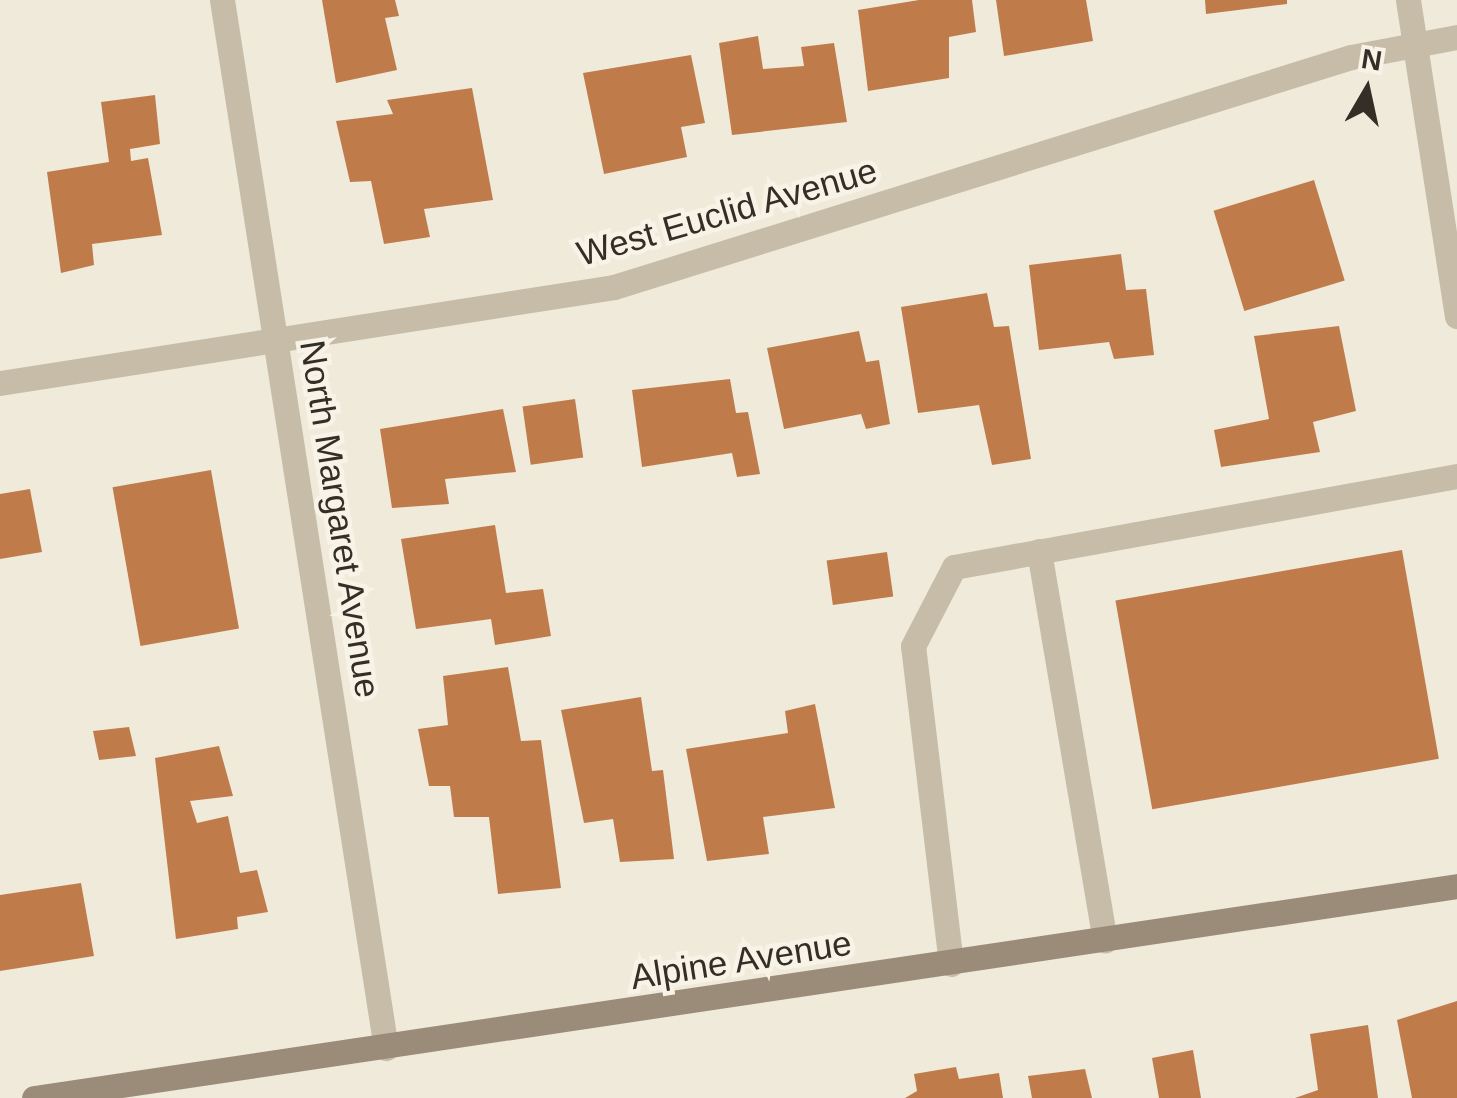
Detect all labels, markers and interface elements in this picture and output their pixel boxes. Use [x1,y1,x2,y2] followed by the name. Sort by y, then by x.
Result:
[1317,40,1417,140] north arrow
[1359,43,1384,77] text: N
[571,149,883,275] street label: West Euclid Avenue
[291,336,389,702] street label: North Margaret Avenue
[627,922,855,998] street label: Alpine Avenue

